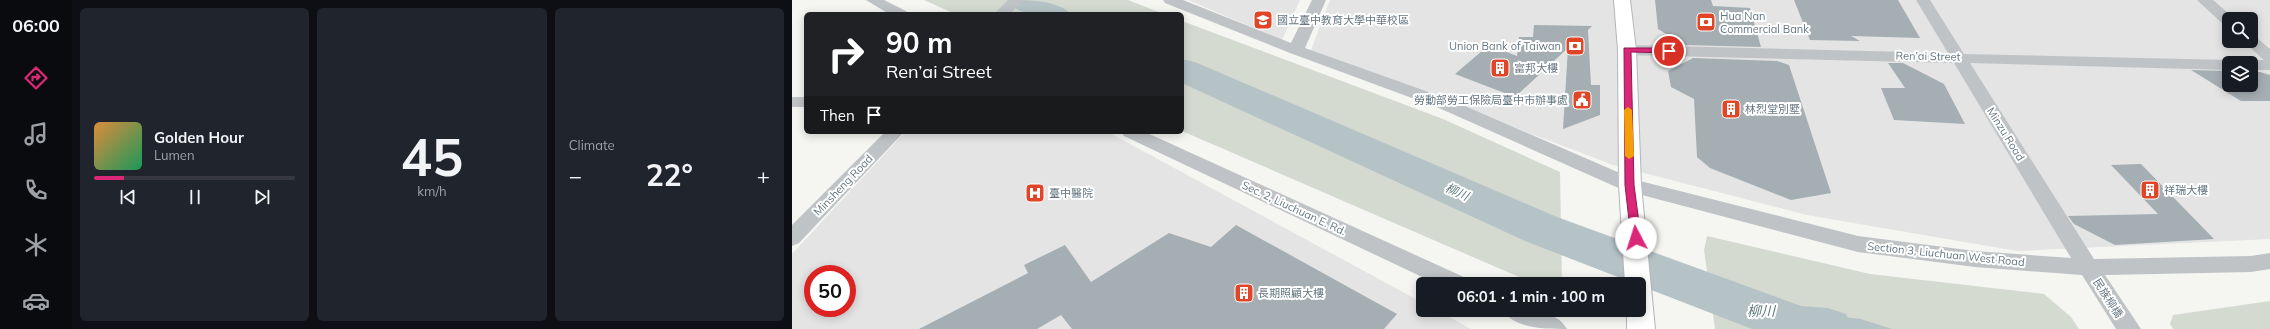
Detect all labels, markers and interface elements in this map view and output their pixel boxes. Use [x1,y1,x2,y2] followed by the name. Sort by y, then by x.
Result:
[1252,9,1274,31] school or university icon: 國立臺中教育大學中華校區
[1720,9,1809,36] place label: Hua Nan Commercial Bank
[1695,11,1717,33] bank icon: Hua Nan Commercial Bank
[2222,12,2258,92] map controls
[2222,12,2258,48] button: search
[1277,13,1409,27] place label: 國立臺中教育大學中華校區
[12,14,60,37] text: 06:00
[886,25,952,60] text: 90 m
[820,28,872,80] icon: right
[1652,34,1686,68] pin
[1564,35,1586,57] bank icon: Union Bank of Taiwan
[1449,39,1561,53] place label: Union Bank of Taiwan
[1658,40,1680,62] icon: arrive
[1896,48,1961,64] street label: Ren’ai Street
[2222,56,2258,92] button: layers
[1489,57,1511,79] building icon: 富邦大樓
[886,60,992,83] text: Ren’ai Street
[1514,61,1558,75] place label: 富邦大樓
[22,64,50,92] icon: directions
[1571,89,1593,111] public building icon: 勞動部勞工保險局臺中市辦事處
[1414,93,1568,107] place label: 勞動部勞工保險局臺中市辦事處
[1720,98,1742,120] building icon: 林烈堂別墅
[1745,102,1800,116] place label: 林烈堂別墅
[863,104,885,126] icon: arrive
[1984,105,2028,163] street label: Minzu Road
[820,106,855,125] text: Then
[22,120,50,148] icon: music
[401,124,463,189] text: 45
[154,128,244,147] text: Golden Hour
[569,137,615,153] text: Climate
[154,147,195,163] text: Lumen
[810,152,876,218] street label: Minsheng Road
[646,156,693,194] text: 22°
[569,162,582,190] text: −
[757,162,770,190] text: +
[22,176,50,204] icon: phone
[1240,178,1348,238] street label: Sec. 2, Liuchuan E. Rd.
[2139,179,2161,201] building icon: 祥瑞大樓
[1443,180,1473,204] water label: 柳川
[1024,182,1046,204] hospital icon: 臺中醫院
[417,183,447,199] text: km/h
[2164,183,2208,197] place label: 祥瑞大樓
[117,186,139,208] icon: previous
[184,186,206,208] icon: pause
[251,186,273,208] icon: next
[1049,186,1093,200] place label: 臺中醫院
[1615,217,1657,259] position arrow
[22,231,50,259] icon: climate
[1867,239,2025,269] street label: Section 3, Liuchuan West Road
[804,265,856,317] speed limit sign: 50
[2090,276,2126,320] street label: 民族柳橋
[1233,282,1255,304] building icon: 長期照顧大樓
[1258,286,1324,300] place label: 長期照顧大樓
[22,287,50,315] icon: car
[1457,287,1605,306] text: 06:01 · 1 min · 100 m
[1747,302,1777,320] water label: 柳川

